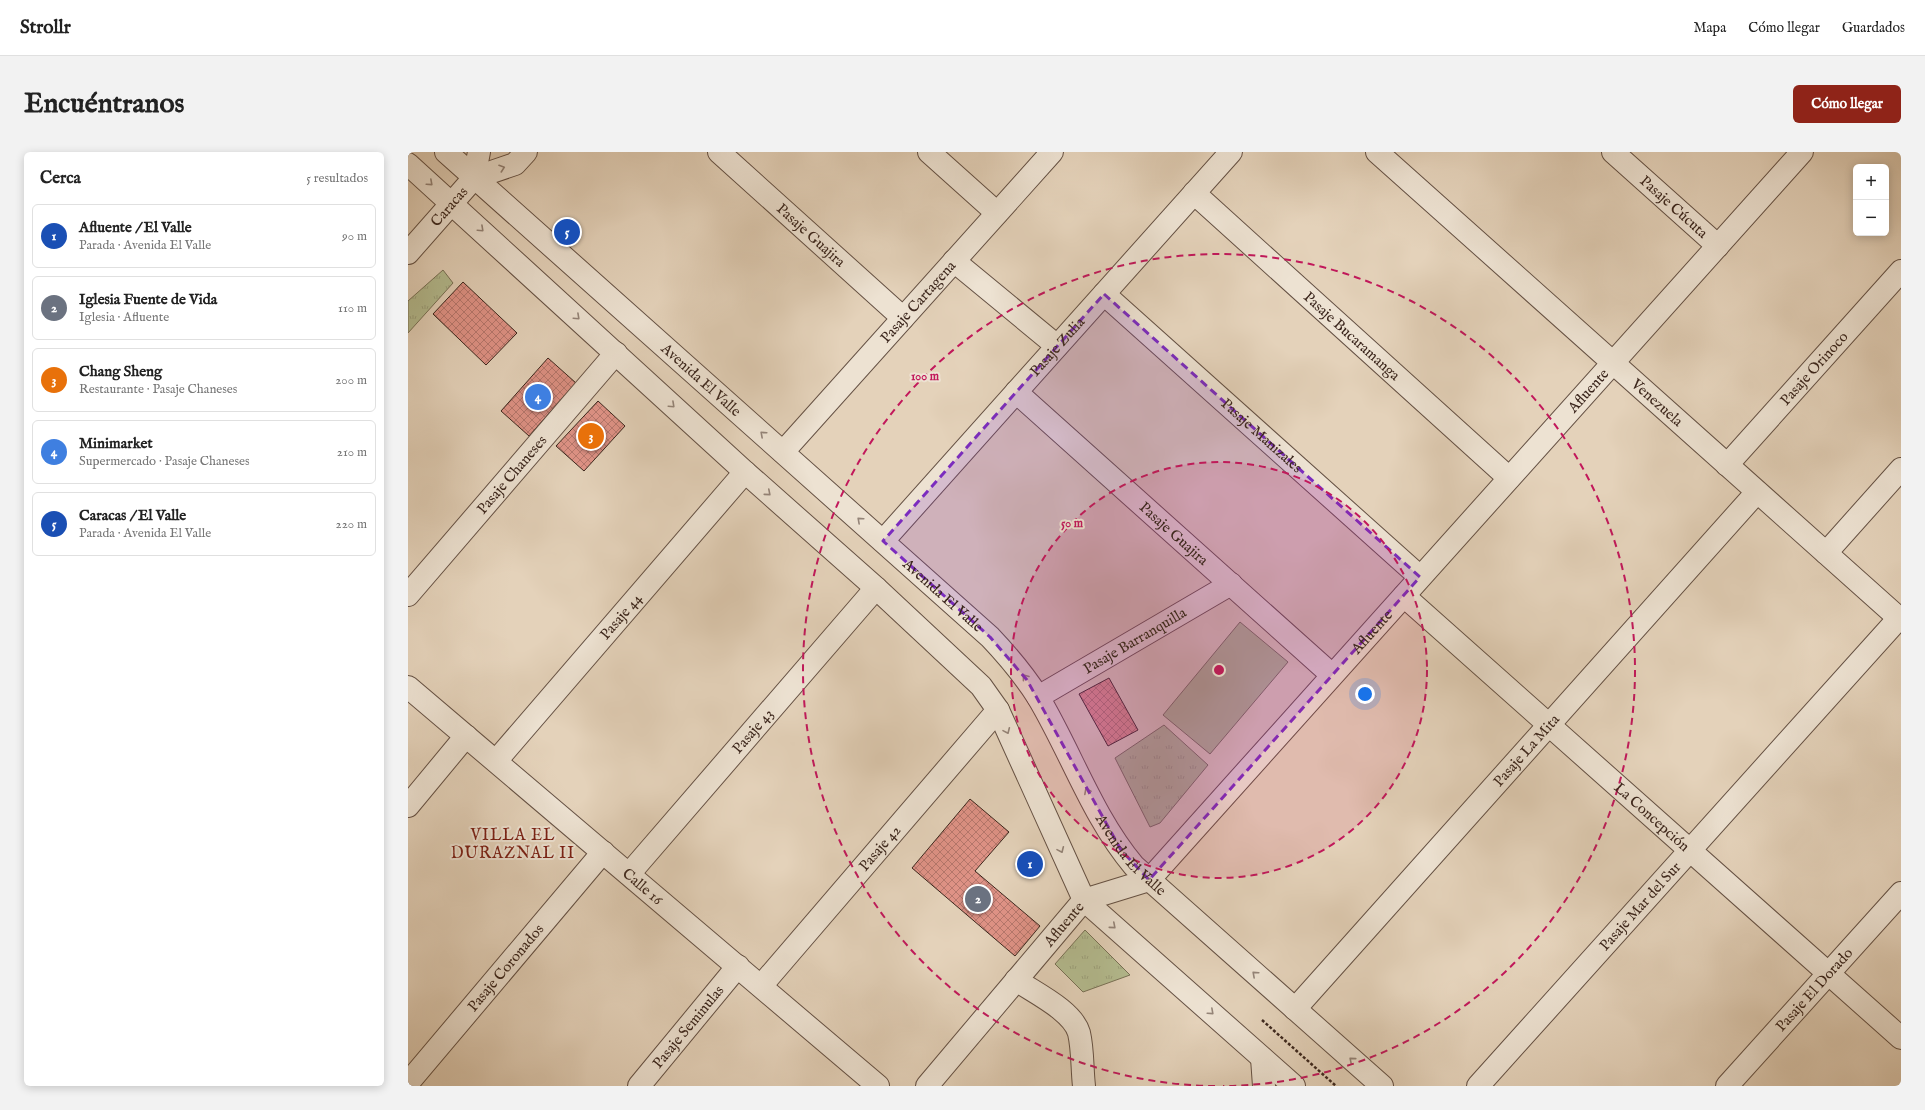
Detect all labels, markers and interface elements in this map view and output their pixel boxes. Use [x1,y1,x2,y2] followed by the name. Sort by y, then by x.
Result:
[20,16,71,40] text: Strollr
[1693,19,1726,37] text: Mapa
[1748,19,1820,37] text: Cómo llegar
[1842,19,1905,37] text: Guardados
[1793,85,1901,123] button: Cómo llegar
[24,87,184,122] text: Encuéntranos
[1853,164,1889,236] map controls
[1853,164,1889,200] button: +
[499,165,506,173] one-way arrow
[40,168,81,189] text: Cerca
[306,170,368,187] text: 5 resultados
[1636,172,1712,243] street label: Pasaje Cúcuta
[425,179,433,186] one-way arrow
[427,183,472,231] street label: Caracas
[772,199,850,272] street label: Pasaje Guajira
[1853,200,1889,236] button: −
[554,217,580,247] pin: 5
[79,218,192,237] text: Afluente / El Valle
[476,225,484,232] one-way arrow
[52,228,56,245] text: 1
[342,228,367,245] text: 90 m
[79,237,211,254] text: Parada · Avenida El Valle
[876,256,961,347] street label: Pasaje Cartagena
[1299,288,1404,385] street label: Pasaje Bucaramanga
[79,290,217,309] text: Iglesia Fuente de Vida
[51,300,57,317] text: 2
[338,300,367,317] text: 110 m
[79,309,169,326] text: Iglesia · Afluente
[572,312,579,319] one-way arrow
[1026,313,1089,381] street label: Pasaje Zulia
[1776,328,1852,410] street label: Pasaje Orinoco
[656,339,745,421] street label: Avenida El Valle
[79,362,162,381] text: Chang Sheng
[1563,365,1613,418] street label: Afluente
[911,369,940,384] text: 100 m
[52,372,56,389] text: 3
[335,372,367,389] text: 200 m
[1627,374,1687,431] street label: Venezuela
[79,381,237,398] text: Restaurante · Pasaje Chaneses
[525,382,551,412] pin: 4
[1217,394,1306,477] street label: Pasaje Manizales
[667,400,675,408] one-way arrow
[578,421,604,451] pin: 3
[473,431,551,518] street label: Pasaje Chaneses
[760,431,768,438] one-way arrow
[79,434,153,453] text: Minimarket
[51,444,57,461] text: 4
[337,444,367,461] text: 210 m
[79,453,250,470] text: Supermercado · Pasaje Chaneses
[763,488,771,495] one-way arrow
[1135,498,1212,570] street label: Pasaje Guajira
[79,506,186,525] text: Caracas / El Valle
[52,516,56,533] text: 5
[336,516,367,533] text: 220 m
[1061,516,1084,531] text: 50 m
[857,518,865,525] one-way arrow
[79,525,211,542] text: Parada · Avenida El Valle
[898,554,987,636] street label: Avenida El Valle
[596,589,647,644] street label: Pasaje 44
[1080,603,1190,678] street label: Pasaje Barranquilla
[1347,606,1397,659] street label: Afluente
[1212,663,1226,677] centre of rings
[1023,675,1030,682] one-way arrow
[1355,684,1375,704] your location
[728,705,778,758] street label: Pasaje 43
[1489,710,1564,791] street label: Pasaje La Mita
[1003,728,1011,735] one-way arrow
[1610,778,1694,856] street label: La Concepción
[1085,788,1092,795] one-way arrow
[1090,810,1170,900] street label: Avenida El Valle
[855,821,905,875] street label: Pasaje 42
[451,826,575,864] district label: VILLA EL DURAZNAL II
[1056,846,1064,853] one-way arrow
[1017,849,1043,879] pin: 1
[1595,858,1685,955] street label: Pasaje Mar del Sur
[618,864,667,910] street label: Calle 16
[965,884,991,914] pin: 2
[1039,898,1089,951] street label: Afluente
[463,920,548,1016] street label: Pasaje Coronados
[1109,922,1116,929] one-way arrow
[1772,944,1857,1036] street label: Pasaje El Dorado
[1252,971,1260,979] one-way arrow
[648,981,728,1072] street label: Pasaje Seminulas
[1206,1008,1213,1015] one-way arrow
[1350,1058,1357,1065] one-way arrow

